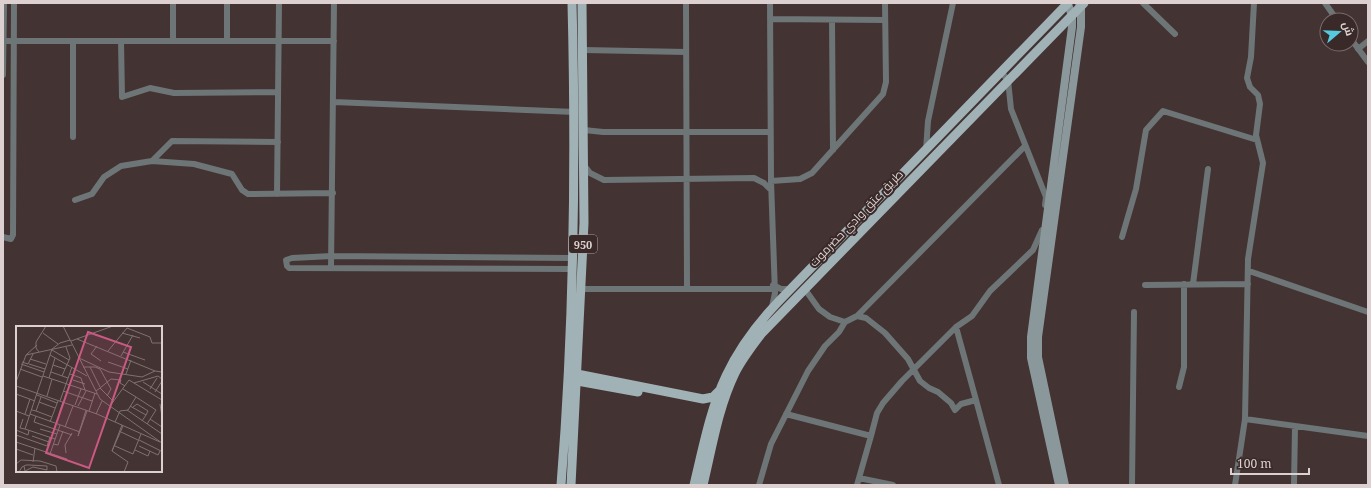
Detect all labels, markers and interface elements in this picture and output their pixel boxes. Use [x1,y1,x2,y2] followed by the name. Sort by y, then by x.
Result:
[1319,12,1359,52] north arrow
[1340,19,1358,38] text: ش
[805,166,908,272] street label: طريق عتق وادي حضرموت
[569,235,597,253] road number: 950
[16,326,162,472] inset map
[1231,450,1309,476] scale bar
[1237,455,1272,472] text: 100 m

